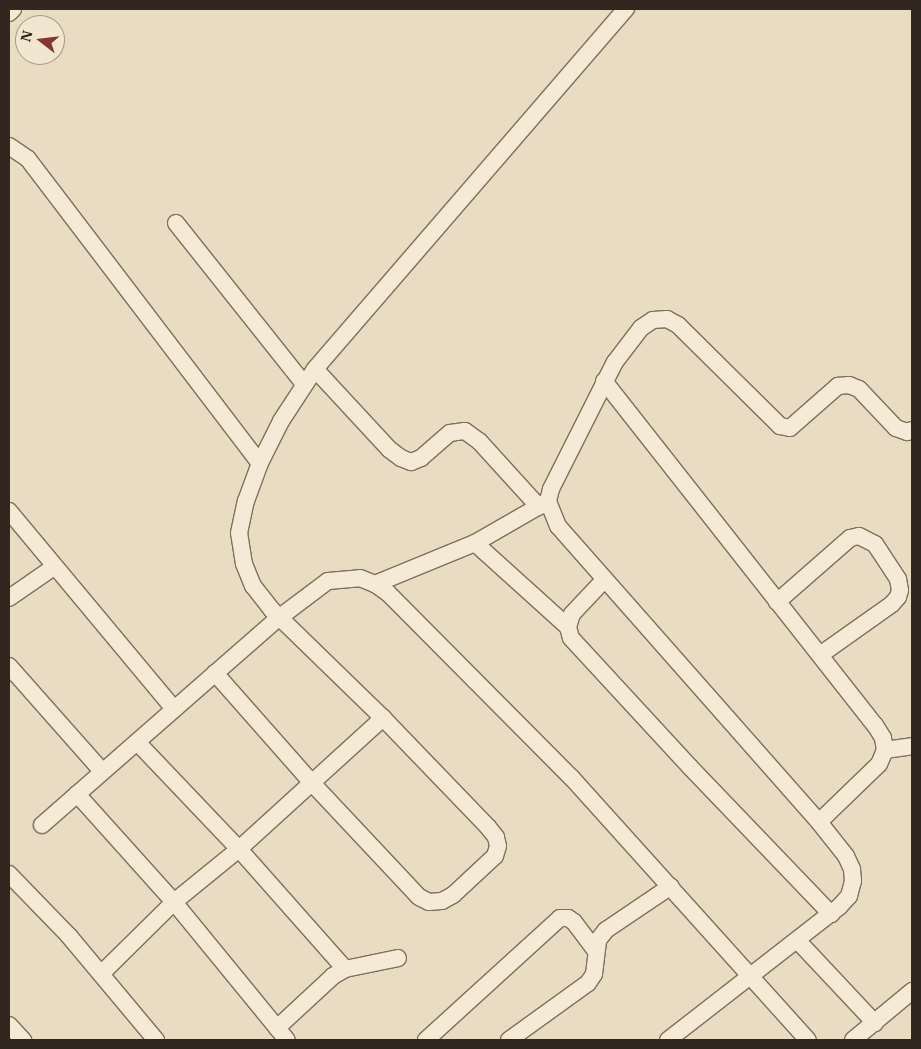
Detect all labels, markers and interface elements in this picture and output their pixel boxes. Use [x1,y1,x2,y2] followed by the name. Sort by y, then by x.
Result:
[15,15,65,65] north arrow
[16,28,37,44] text: N

